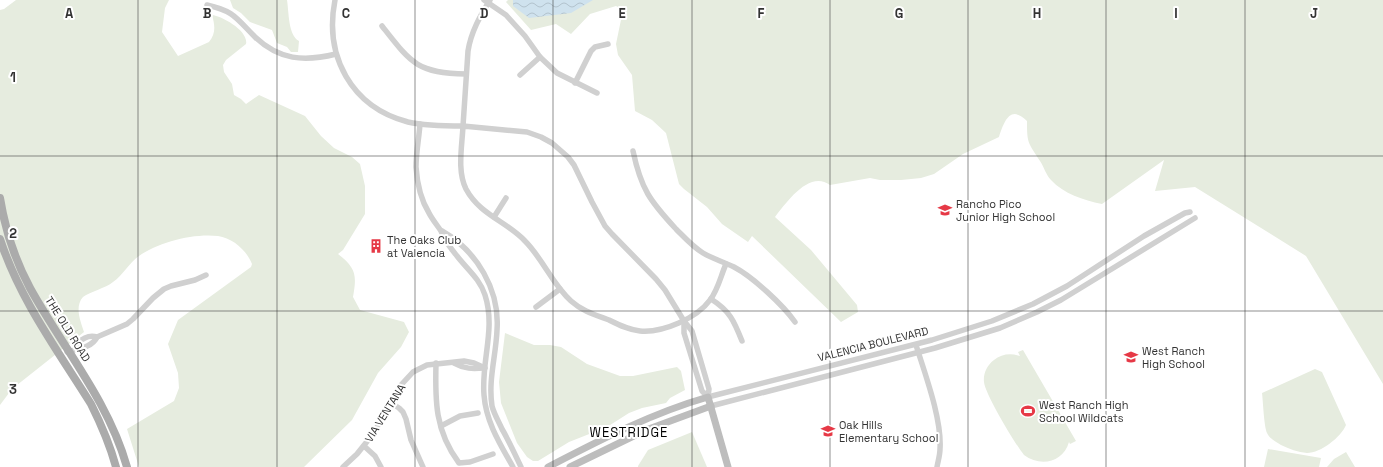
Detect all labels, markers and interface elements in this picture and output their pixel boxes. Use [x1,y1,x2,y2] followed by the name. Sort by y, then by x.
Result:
[65,5,74,22] text: A
[203,5,212,22] text: B
[342,5,350,22] text: C
[480,5,489,22] text: D
[618,5,626,22] text: E
[758,5,765,22] text: F
[895,5,903,22] text: G
[1033,5,1041,22] text: H
[1174,5,1178,22] text: I
[1310,5,1318,22] text: J
[10,69,16,86] text: 1
[956,197,1055,224] place label: Rancho Pico Junior High School
[937,202,953,218] school or university icon: Rancho Pico Junior High School
[9,225,17,242] text: 2
[387,233,461,260] place label: The Oaks Club at Valencia
[368,238,384,254] building icon: The Oaks Club at Valencia
[42,294,94,364] street label: THE OLD ROAD
[816,323,930,365] street label: VALENCIA BOULEVARD
[1142,344,1205,371] place label: West Ranch High School
[1123,349,1139,365] school or university icon: West Ranch High School
[9,381,17,398] text: 3
[362,381,408,445] street label: VIA VENTANA
[1039,398,1128,425] place label: West Ranch High School Wildcats
[1020,403,1036,419] sports icon: West Ranch High School Wildcats
[839,418,938,445] place label: Oak Hills Elementary School
[820,423,836,439] school or university icon: Oak Hills Elementary School
[590,424,668,441] district label: WESTRIDGE

